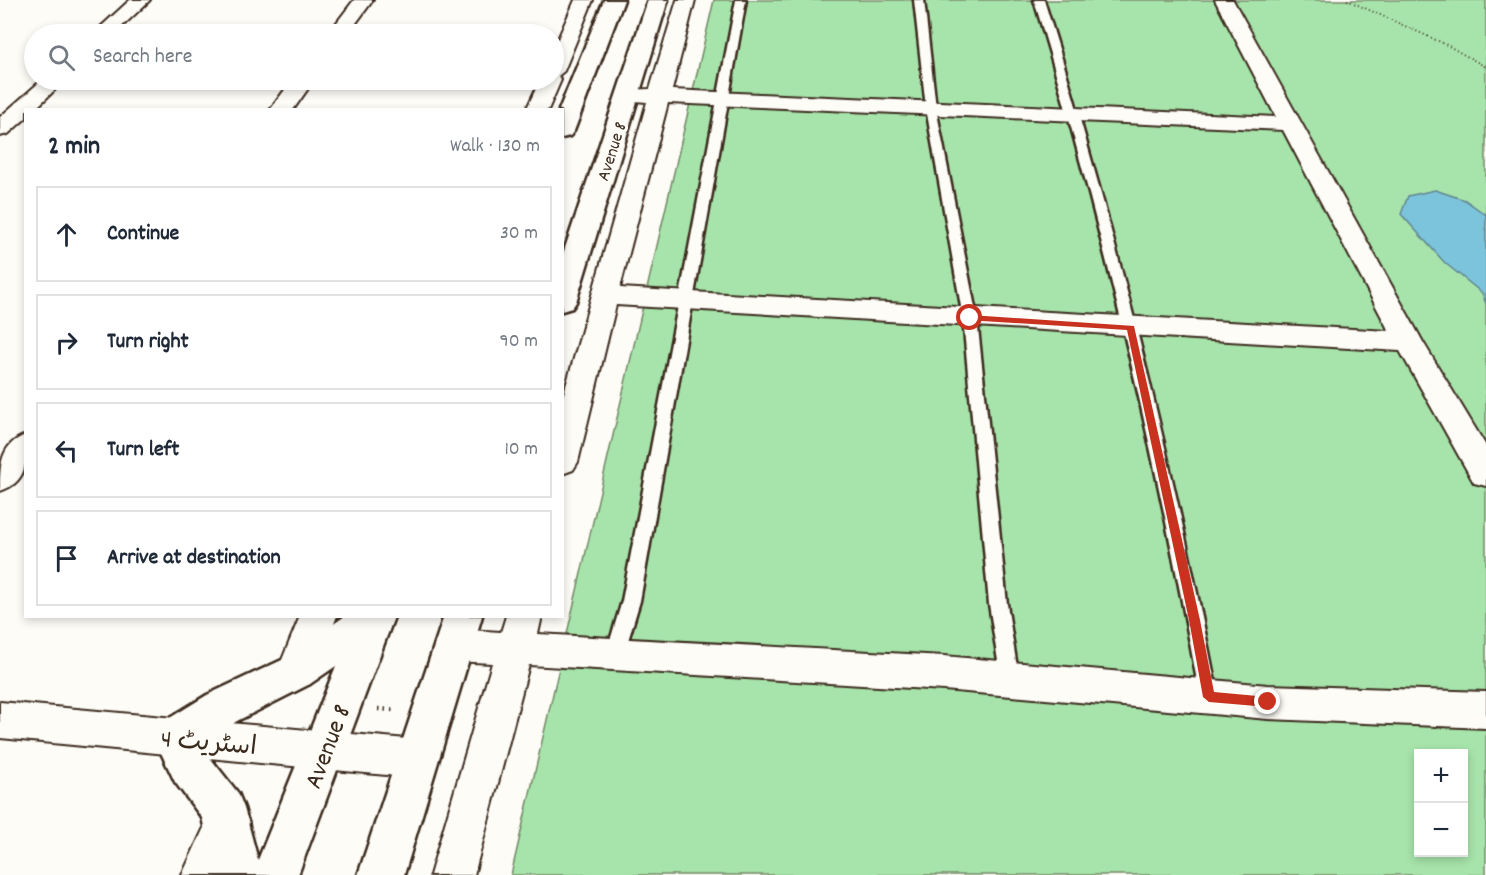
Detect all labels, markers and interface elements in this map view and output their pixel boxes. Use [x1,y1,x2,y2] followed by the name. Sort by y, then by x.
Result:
[24,24,564,90] search box
[45,41,78,74] icon: search
[93,42,192,73] text: Search here
[592,119,635,184] street label: Avenue 8
[48,129,100,166] text: 2 min
[450,133,540,161] text: Walk · 130 m
[50,218,83,251] icon: ahead
[107,219,179,250] text: Continue
[500,220,538,248] text: 30 m
[956,304,982,330] route start
[50,326,83,359] icon: right
[107,327,189,358] text: Turn right
[500,328,538,356] text: 90 m
[50,434,83,467] icon: left
[107,435,179,466] text: Turn left
[504,436,538,464] text: 10 m
[50,542,83,575] icon: arrive
[107,543,281,574] text: Arrive at destination
[1254,688,1280,714] route end
[296,700,362,795] street label: Avenue 8
[159,722,258,767] street label: اسٹریٹ 4
[1414,749,1468,857] map controls
[1414,749,1468,803] button: +
[1414,803,1468,857] button: −

